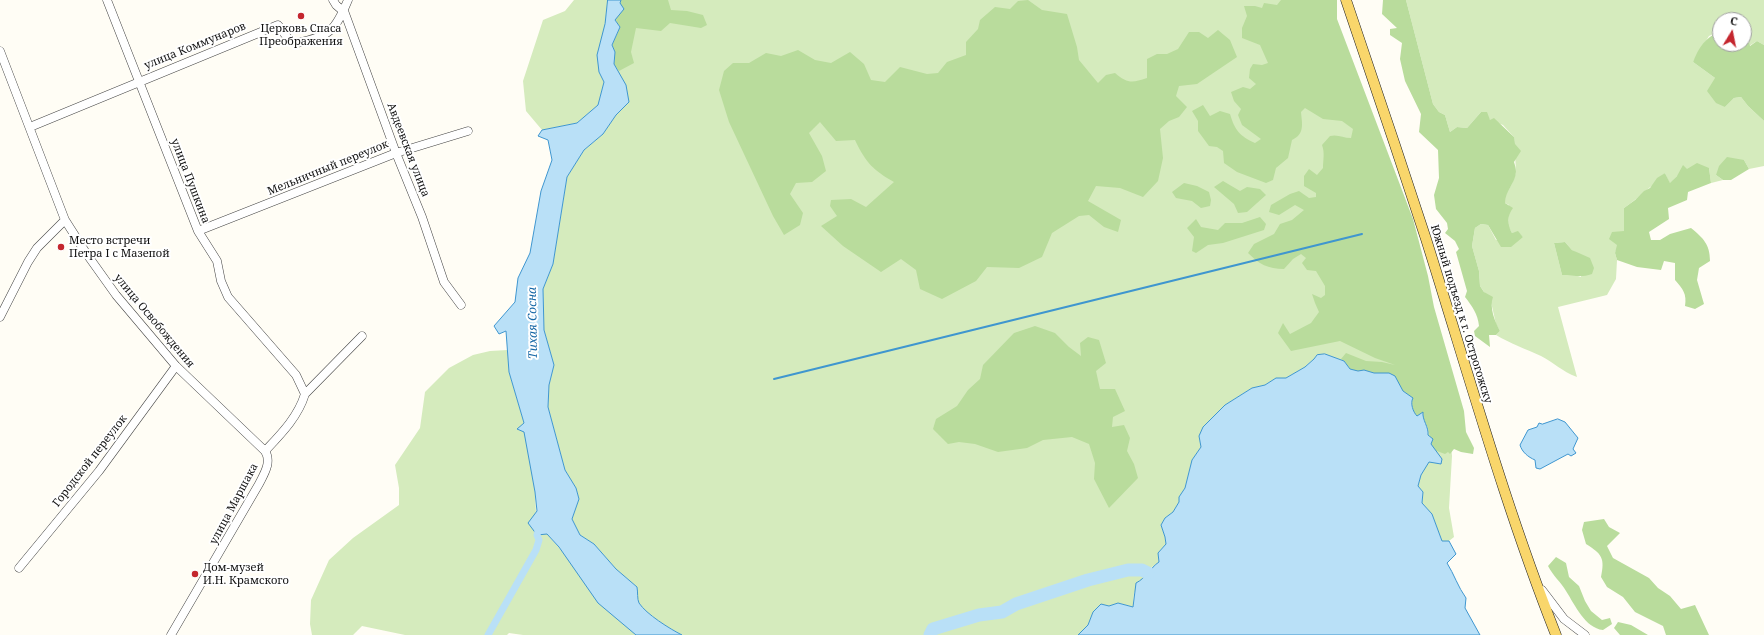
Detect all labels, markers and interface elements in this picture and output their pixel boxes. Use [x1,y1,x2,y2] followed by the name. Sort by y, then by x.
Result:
[296,11,306,21] marker: Церковь Спаса Преображения
[1712,12,1752,52] north arrow
[1729,13,1739,29] text: С
[142,20,248,72] street label: улица Коммунаров
[259,22,343,48] place label: Церковь Спаса Преображения
[384,101,432,199] street label: Авдеевская улица
[168,137,212,225] street label: улица Пушкина
[266,138,390,198] street label: Мельничный переулок
[1427,223,1495,405] street label: Южный подъезд к г. Острогожску
[69,234,170,260] place label: Место встречи Петра I с Мазепой
[56,242,66,252] marker: Место встречи Петра I с Мазепой
[111,272,197,370] street label: улица Освобождения
[525,287,541,359] water label: Тихая Сосна
[50,412,130,510] street label: Городской переулок
[207,461,261,547] street label: улица Маршака
[203,561,289,587] place label: Дом-музей И.Н. Крамского
[190,569,200,579] marker: Дом-музей И.Н. Крамского

